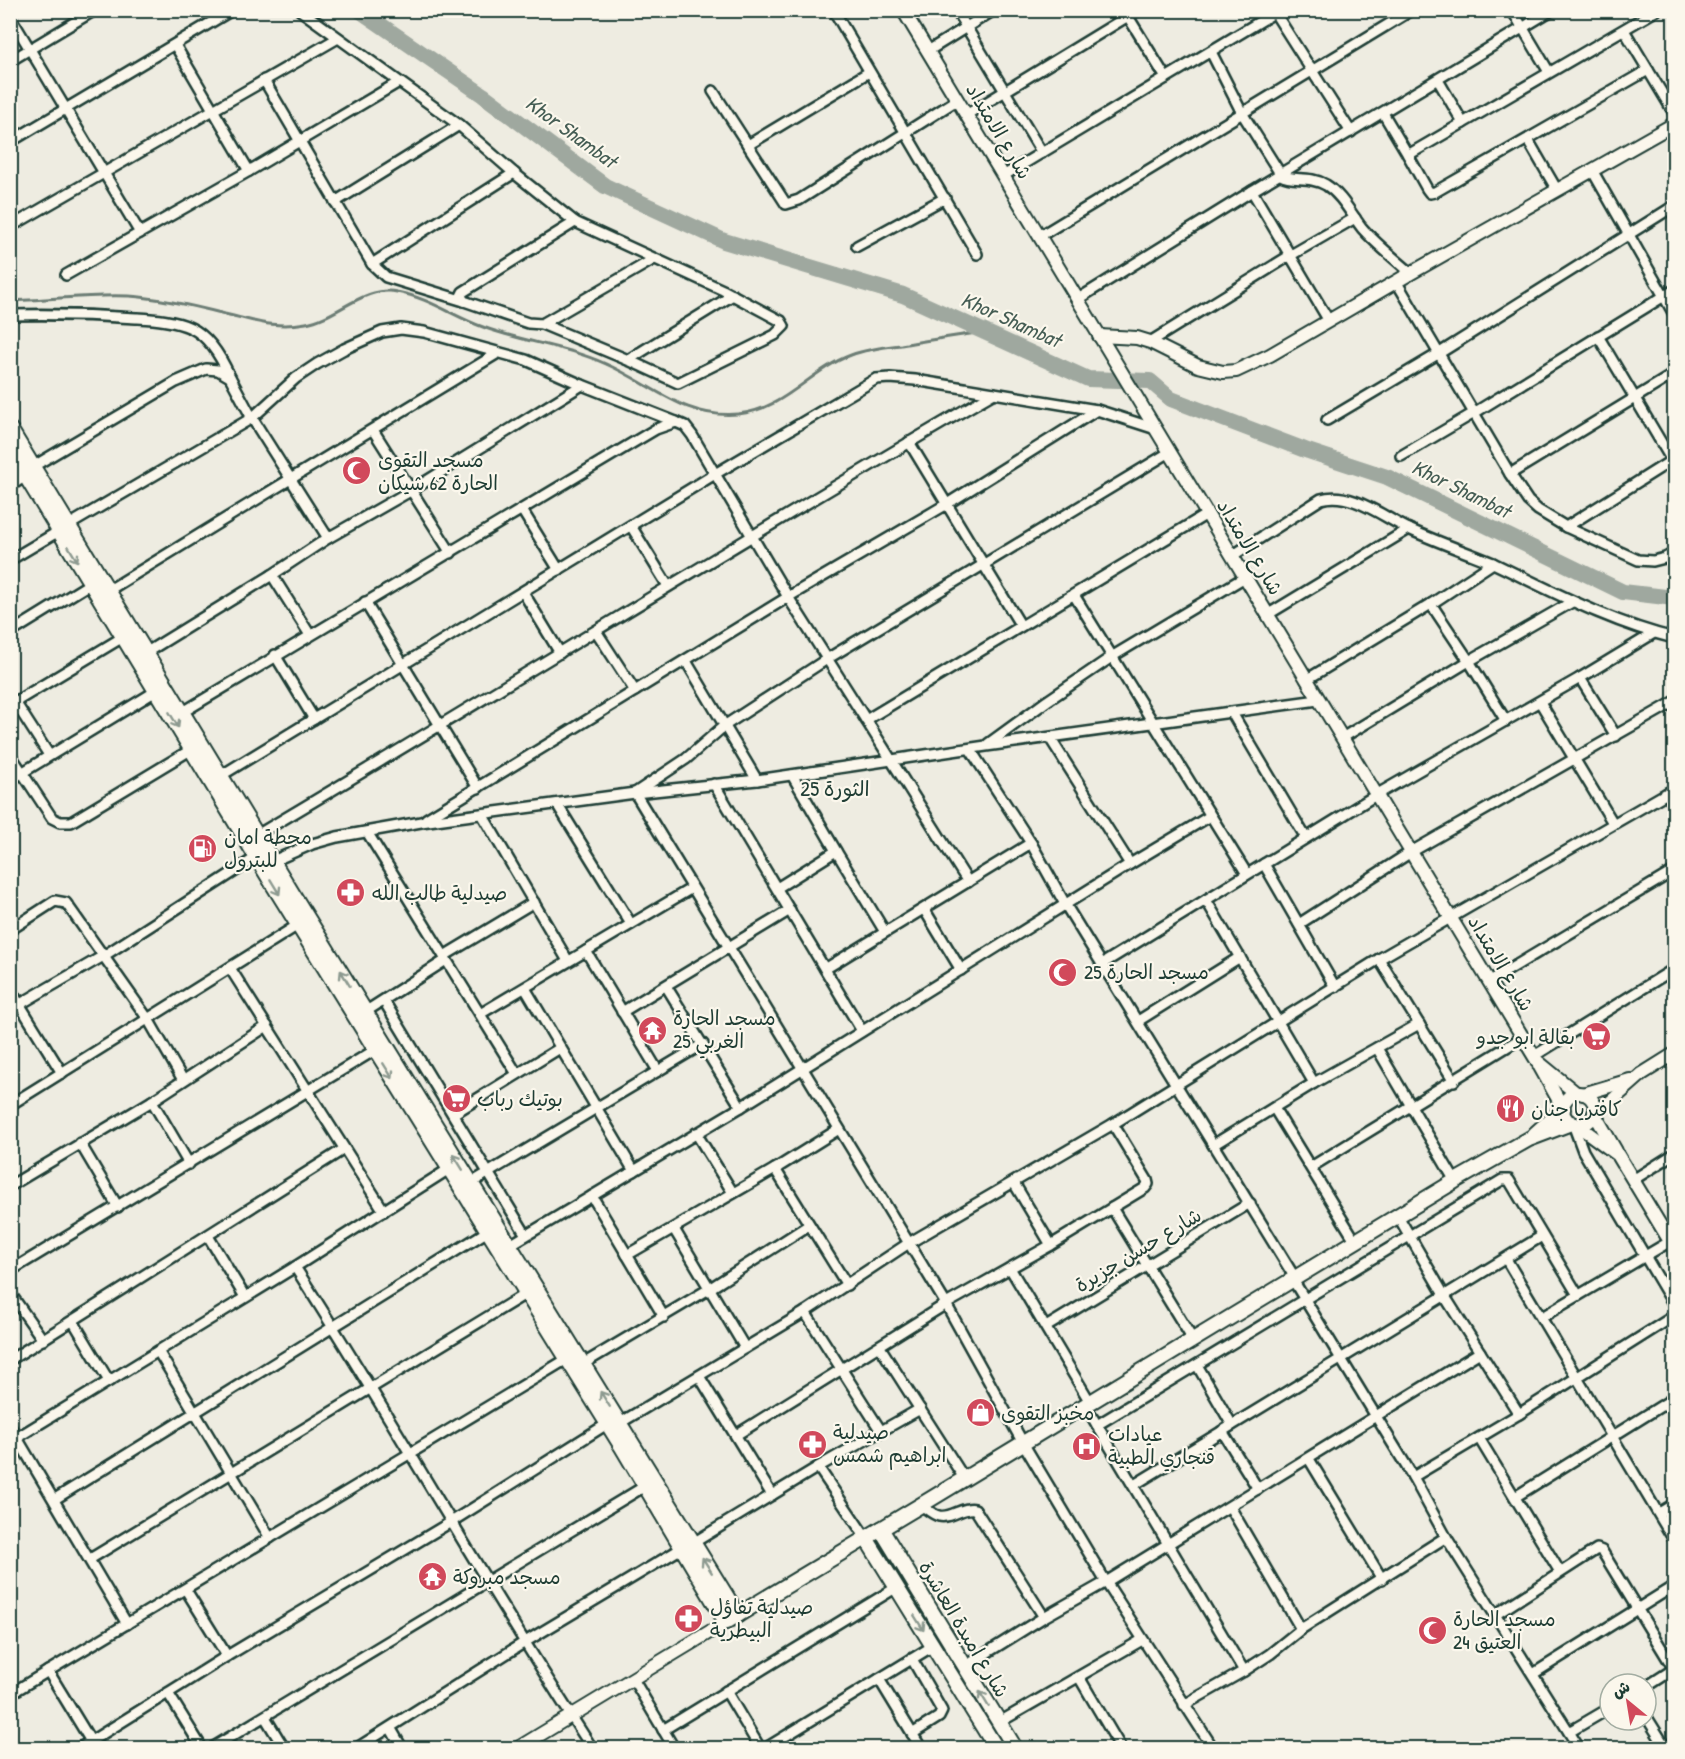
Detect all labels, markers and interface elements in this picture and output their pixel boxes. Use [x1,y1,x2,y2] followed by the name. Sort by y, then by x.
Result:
[959,78,1039,184] street label: شارع الامتداد
[520,89,625,176] water label: Khor Shambat
[957,285,1068,356] water label: Khor Shambat
[378,446,498,496] place label: مسجد التقوى الحارة 62 شيكان
[1407,452,1518,526] water label: Khor Shambat
[341,455,373,487] mosque icon: مسجد التقوى الحارة 62 شيكان
[1210,494,1290,600] street label: شارع الامتداد
[68,545,80,562] one-way arrow
[169,711,181,728] one-way arrow
[800,774,870,803] district label: الثورة 25
[224,823,312,873] place label: محطة امان للبترول
[187,832,219,864] fuel station icon: محطة امان للبترول
[335,877,367,909] pharmacy icon: صيدلية طالب الله
[270,878,282,895] one-way arrow
[372,879,507,906] place label: صيدلية طالب الله
[1461,910,1541,1016] street label: شارع الامتداد
[1047,956,1079,988] mosque icon: مسجد الحارة 25
[1084,958,1209,985] place label: مسجد الحارة 25
[338,970,350,987] one-way arrow
[673,1004,776,1059] place label: مسجد الحارة 25 الغربي
[636,1014,668,1046] temple icon: مسجد الحارة 25 الغربي
[1580,1021,1612,1053] supermarket icon: بقالة ابو جدو
[1476,1023,1575,1050] place label: بقالة ابو جدو
[383,1062,395,1079] one-way arrow
[440,1083,472,1115] supermarket icon: بوتيك رباب
[477,1085,563,1112] place label: بوتيك رباب
[1494,1093,1526,1125] restaurant icon: كافتريا جنان
[1531,1095,1622,1122] place label: كافتريا جنان
[452,1154,464,1171] one-way arrow
[1069,1201,1207,1299] street label: شارع حسن جزيرة
[599,1391,611,1408] one-way arrow
[964,1397,996,1429] shop icon: مخبز التقوى
[1001,1399,1094,1426] place label: مخبز التقوى
[833,1418,947,1470] place label: صيدلية ابراهيم شمس
[1108,1420,1215,1472] place label: عيادات قنجاري الطبية
[796,1428,828,1460] pharmacy icon: صيدلية ابراهيم شمس
[1071,1430,1103,1462] hospital icon: عيادات قنجاري الطبية
[912,1555,1016,1703] street label: شارع امبدة العاشرة
[700,1557,712,1574] one-way arrow
[416,1561,448,1593] temple icon: مسجد مبروكة
[453,1563,561,1590] place label: مسجد مبروكة
[710,1593,813,1643] place label: صيدلية تفاؤل البيطرية
[673,1603,705,1635] pharmacy icon: صيدلية تفاؤل البيطرية
[1453,1605,1556,1655] place label: مسجد الحارة 24 العتيق
[913,1614,925,1631] one-way arrow
[1416,1615,1448,1647] mosque icon: مسجد الحارة 24 العتيق
[1598,1672,1658,1732] north arrow
[1607,1675,1634,1703] text: ش
[977,1691,989,1708] one-way arrow

